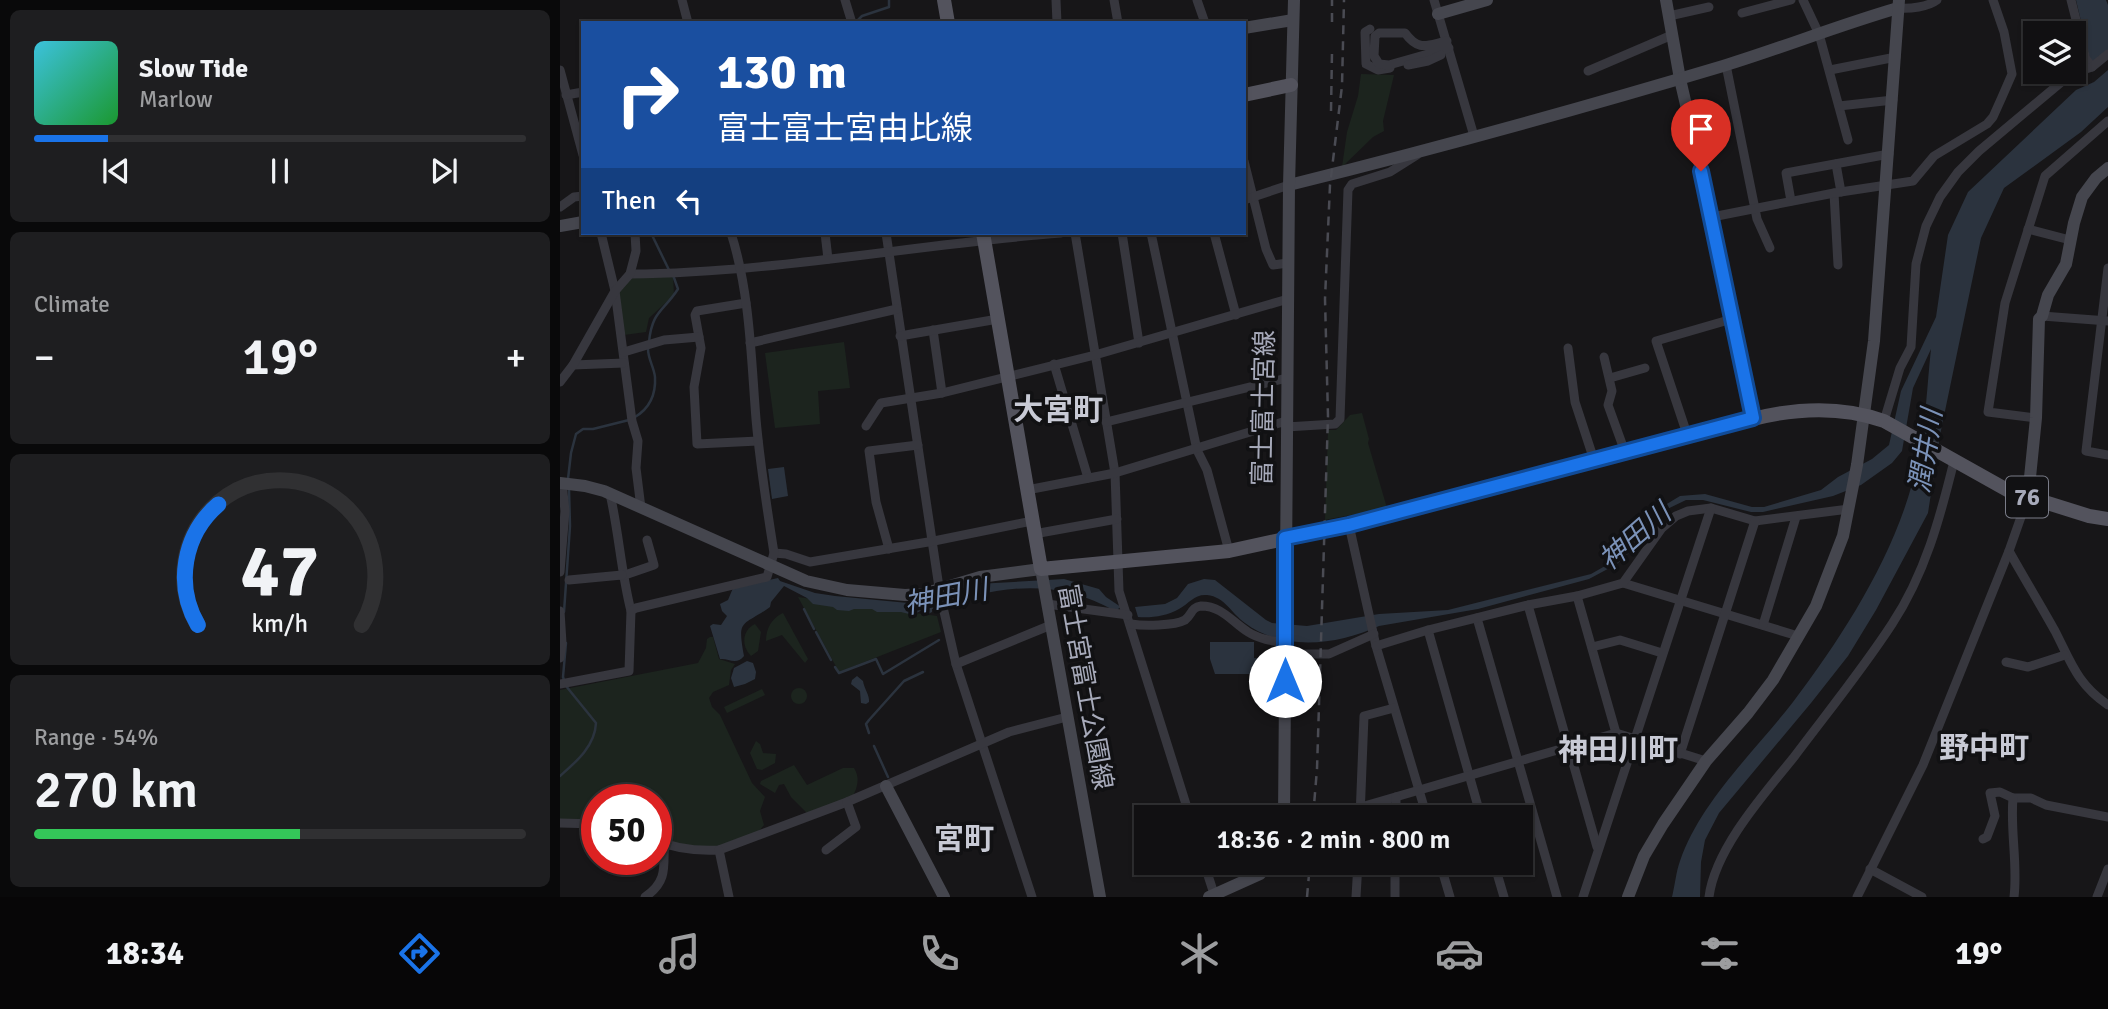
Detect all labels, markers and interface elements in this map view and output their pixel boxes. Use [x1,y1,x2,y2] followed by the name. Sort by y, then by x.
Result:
[2023,21,2086,84] map controls
[2023,21,2086,84] button: layers
[717,42,847,102] text: 130 m
[602,49,693,140] icon: right
[139,53,248,85] text: Slow Tide
[139,85,213,114] text: Marlow
[1671,99,1731,171] pin
[717,109,973,148] text: 富士富士宮由比線
[1682,110,1720,148] icon: arrive
[97,152,135,190] icon: previous
[261,152,299,190] icon: pause
[425,152,463,190] icon: next
[670,182,708,220] icon: left
[602,185,656,217] text: Then
[34,290,110,319] text: Climate
[242,325,318,389] text: 19°
[1247,330,1281,486] street label: 富士富士宮線
[34,334,55,381] text: −
[505,334,526,381] text: +
[1013,392,1103,429] district label: 大宮町
[1903,404,1950,495] water label: 潤井川
[2006,476,2048,518] road number: 76
[1592,495,1680,577] water label: 神田川
[241,528,319,617] text: 47
[902,572,993,622] water label: 神田川
[1051,582,1119,792] street label: 富士宮富士公園線
[252,608,308,639] text: km/h
[1248,644,1322,718] position arrow
[34,723,158,752] text: Range · 54%
[1939,730,2029,767] district label: 野中町
[1558,732,1678,769] district label: 神田川町
[34,758,198,822] text: 270 km
[581,784,672,875] speed limit sign: 50
[934,821,994,858] district label: 宮町
[1217,824,1450,856] text: 18:36 · 2 min · 800 m
[395,929,444,978] icon: directions
[655,929,704,978] icon: music
[915,929,964,978] icon: phone
[1175,929,1224,978] icon: climate
[1435,929,1484,978] icon: car
[1695,929,1744,978] icon: filters
[106,934,184,973] text: 18:34
[1955,934,2002,973] text: 19°

